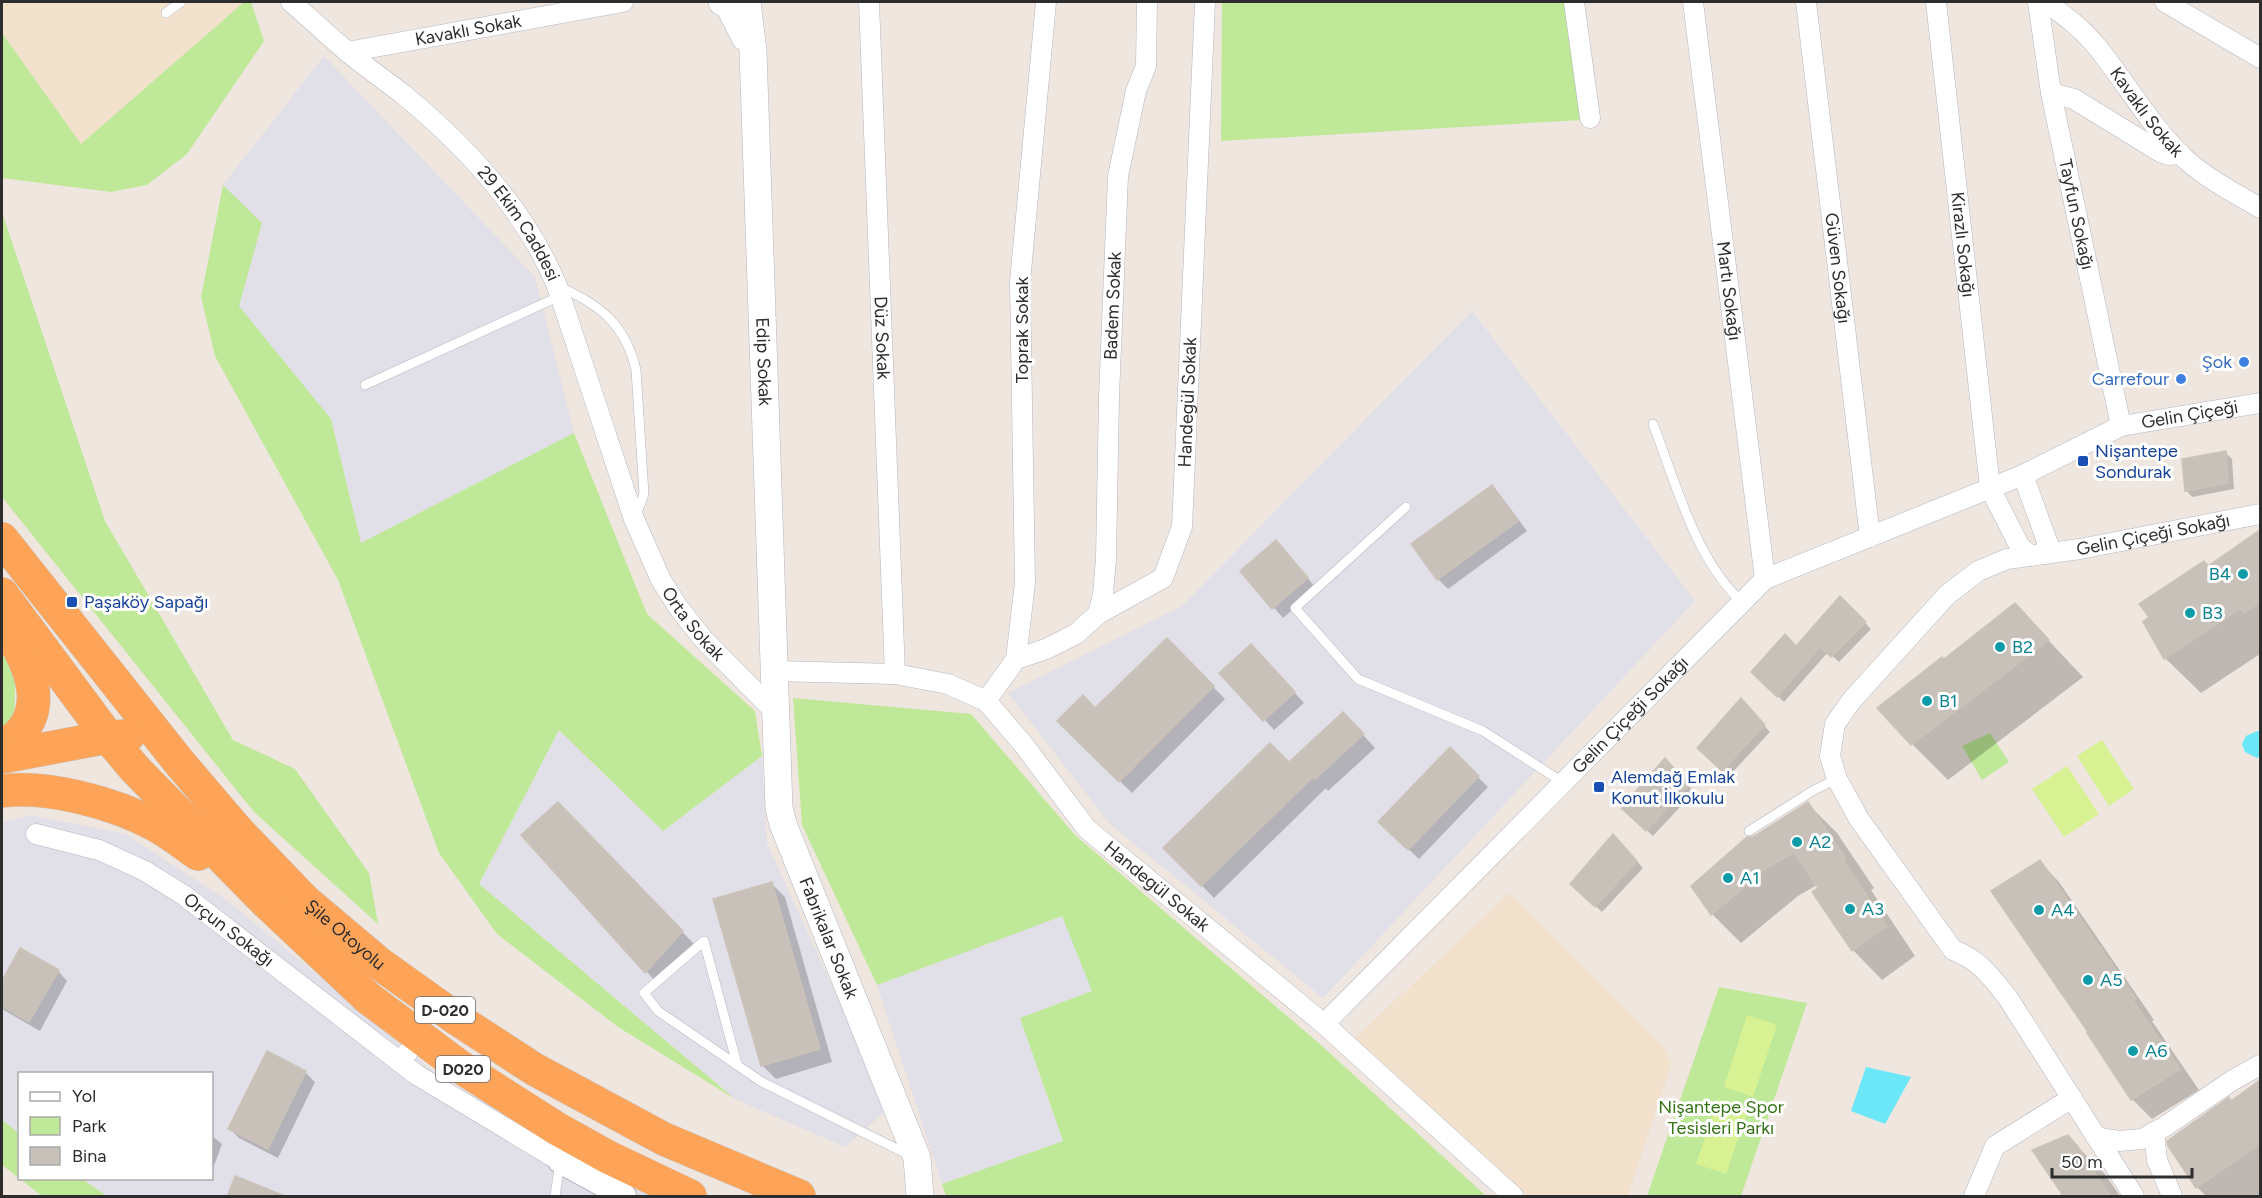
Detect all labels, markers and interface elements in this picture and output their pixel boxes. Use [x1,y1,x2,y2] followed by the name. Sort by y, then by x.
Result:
[413,10,523,50] street label: Kavaklı Sokak
[2105,63,2188,162] street label: Kavaklı Sokak
[2054,157,2099,272] street label: Tayfun Sokağı
[473,161,564,284] street label: 29 Ekim Caddesi
[1946,191,1980,298] street label: Kirazlı Sokağı
[1820,212,1855,325] street label: Güven Sokağı
[1712,240,1746,342] street label: Martı Sokağı
[1100,251,1126,360] street label: Badem Sokak
[1011,277,1033,383] street label: Toprak Sokak
[869,295,895,380] street label: Düz Sokak
[751,317,776,406] street label: Edip Sokak
[1174,337,1201,468] street label: Handegül Sokak
[2202,351,2232,373] place label: Şok
[2237,355,2251,369] marker: Şok
[2092,368,2169,390] place label: Carrefour
[2174,372,2188,386] marker: Carrefour
[2140,396,2240,433] street label: Gelin Çiçeği
[2095,440,2178,483] place label: Nişantepe Sondurak
[2076,454,2090,468] marker: Nişantepe Sondurak
[2074,509,2232,560] street label: Gelin Çiçeği Sokağı
[2209,563,2231,585] place label: B4
[2236,567,2250,581] marker: B4
[657,583,729,665] street label: Orta Sokak
[84,591,209,613] place label: Paşaköy Sapağı
[65,595,79,609] marker: Paşaköy Sapağı
[2202,602,2223,624] place label: B3
[2183,606,2197,620] marker: B3
[2012,636,2033,658] place label: B2
[1993,640,2007,654] marker: B2
[1567,652,1693,778] street label: Gelin Çiçeği Sokağı
[1939,690,1957,712] place label: B1
[1920,694,1934,708] marker: B1
[1611,766,1735,809] place label: Alemdağ Emlak Konut İlkokulu
[1592,780,1606,794] marker: Alemdağ Emlak Konut İlkokulu
[1809,831,1831,853] place label: A2
[1790,835,1804,849] marker: A2
[1099,837,1214,936] street label: Handegül Sokak
[1740,867,1760,889] place label: A1
[1721,871,1735,885] marker: A1
[794,874,863,1002] street label: Fabrikalar Sokak
[179,888,278,972] street label: Orçun Sokağı
[301,895,390,975] street label: Şile Otoyolu
[1862,898,1884,920] place label: A3
[2051,899,2074,921] place label: A4
[1843,902,1857,916] marker: A3
[2032,903,2046,917] marker: A4
[2100,969,2123,991] place label: A5
[2081,973,2095,987] marker: A5
[415,997,475,1023] road number: D-020
[2145,1040,2167,1062] place label: A6
[2126,1044,2140,1058] marker: A6
[436,1056,490,1082] road number: D020
[18,1072,213,1180] legend
[72,1085,96,1107] text: Yol
[1658,1096,1784,1139] park label: Nişantepe Spor Tesisleri Parkı
[72,1115,107,1137] text: Park
[2052,1141,2192,1179] scale bar
[72,1145,106,1167] text: Bina
[2061,1151,2103,1173] text: 50 m

